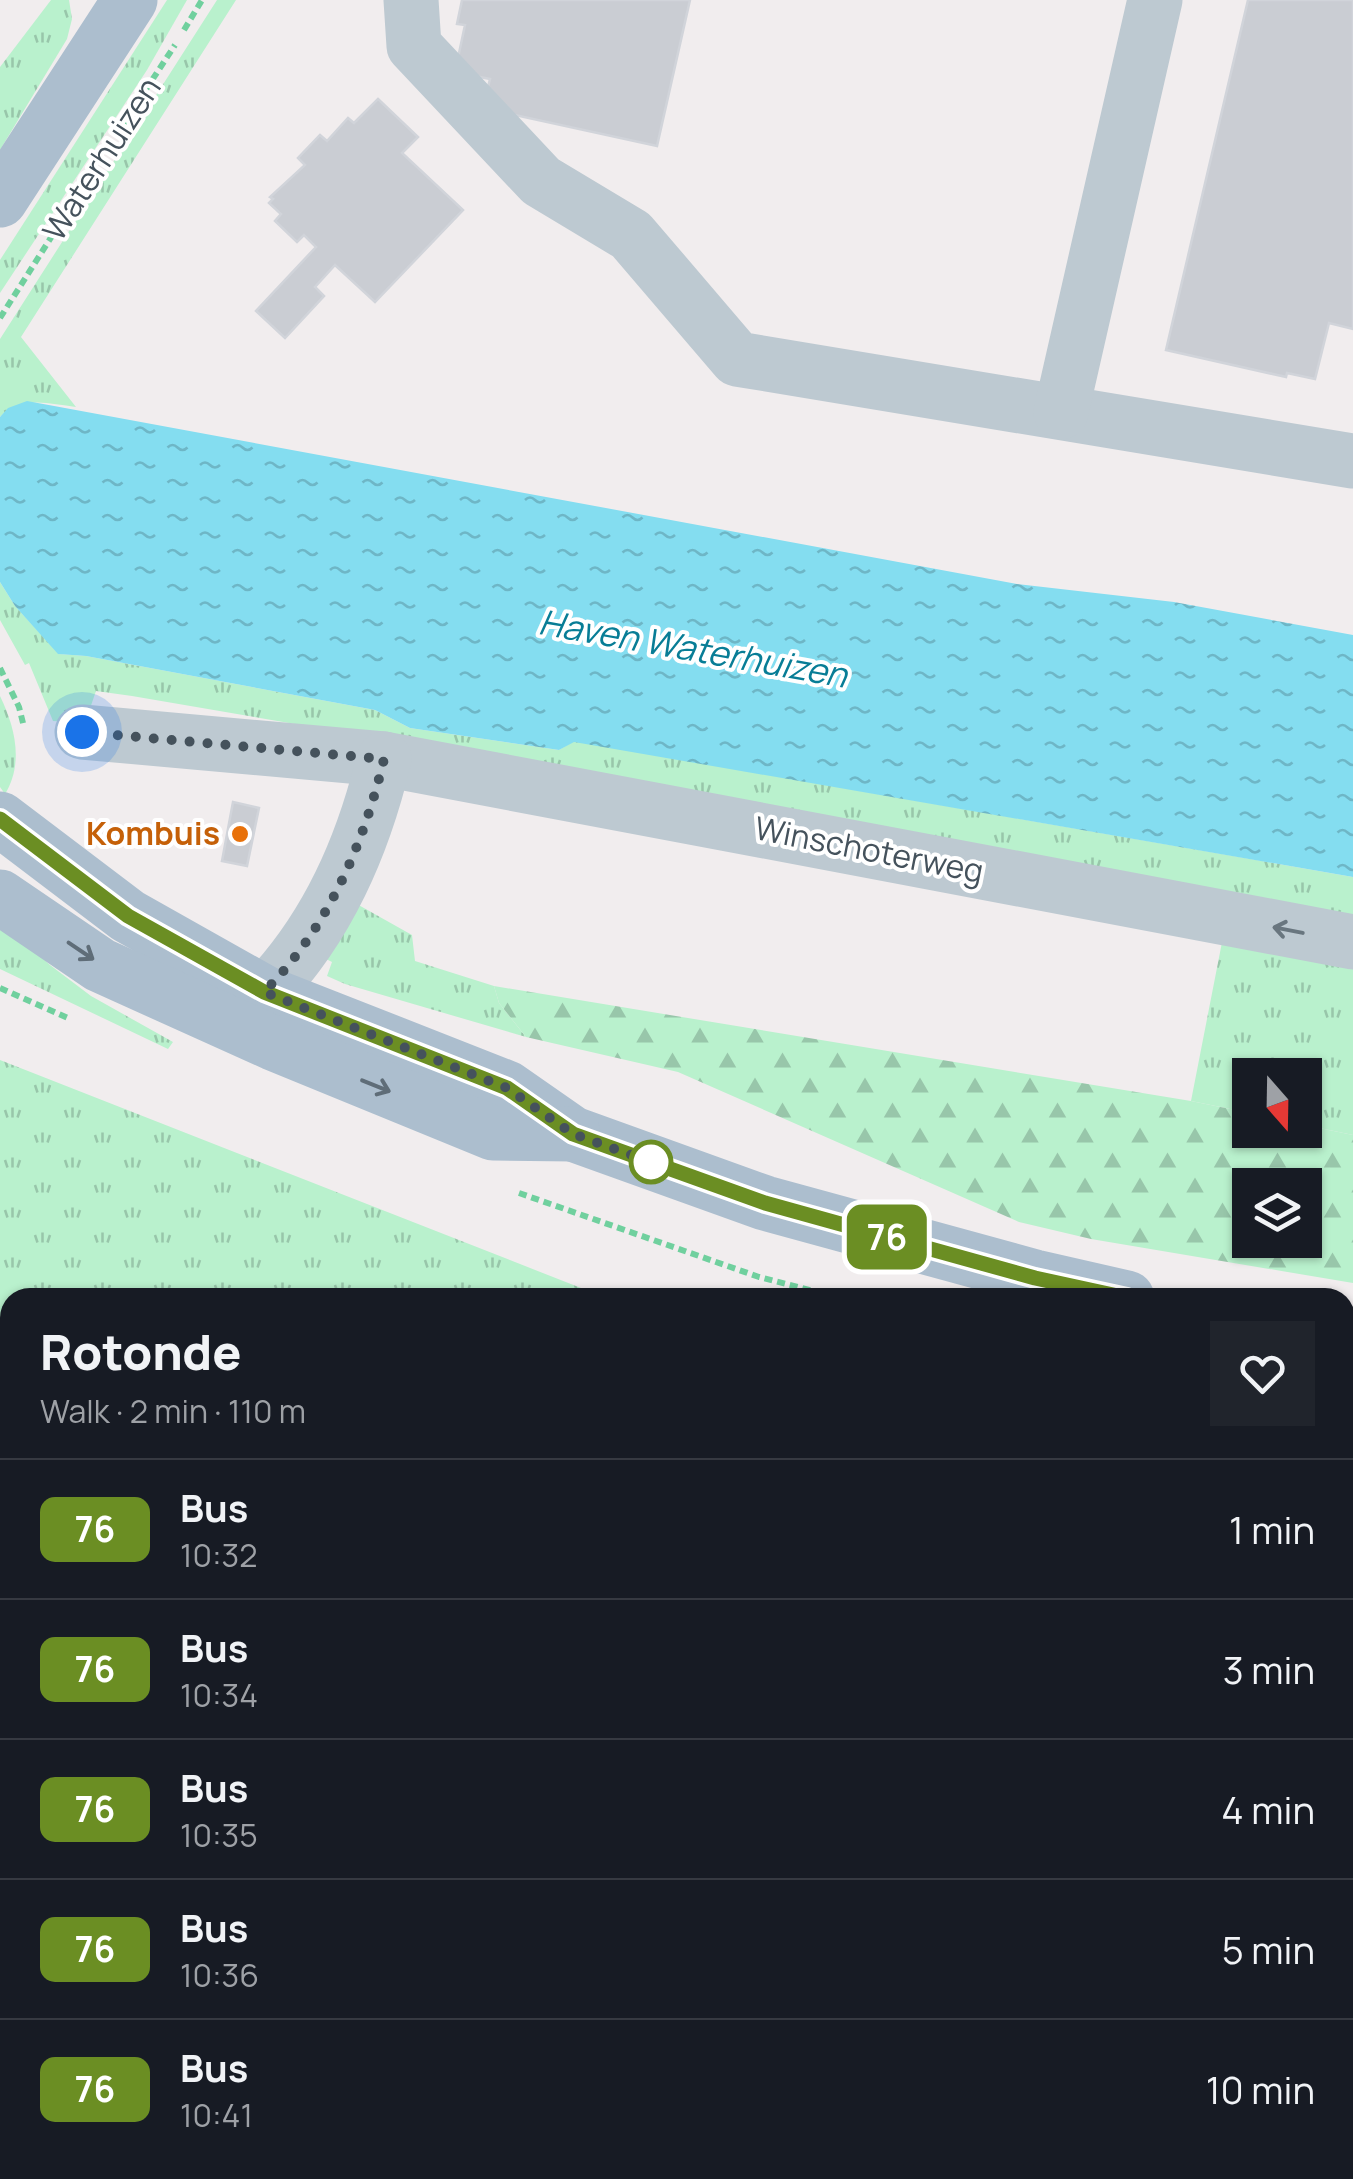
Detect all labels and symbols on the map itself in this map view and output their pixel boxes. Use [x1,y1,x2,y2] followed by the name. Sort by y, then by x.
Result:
[32,68,171,249] street label: Waterhuizen
[535,597,852,699] water label: Haven Waterhuizen
[57,707,107,757] your location
[751,805,987,893] street label: Winschoterweg
[86,811,220,855] place label: Kombuis
[229,823,251,845] marker: Kombuis
[1273,919,1305,938] one-way arrow
[66,941,94,962] one-way arrow
[1232,1058,1322,1148] north arrow
[360,1078,391,1096] one-way arrow
[630,1141,672,1183] unlabelled marker
[842,1204,932,1270] line badge: 76

